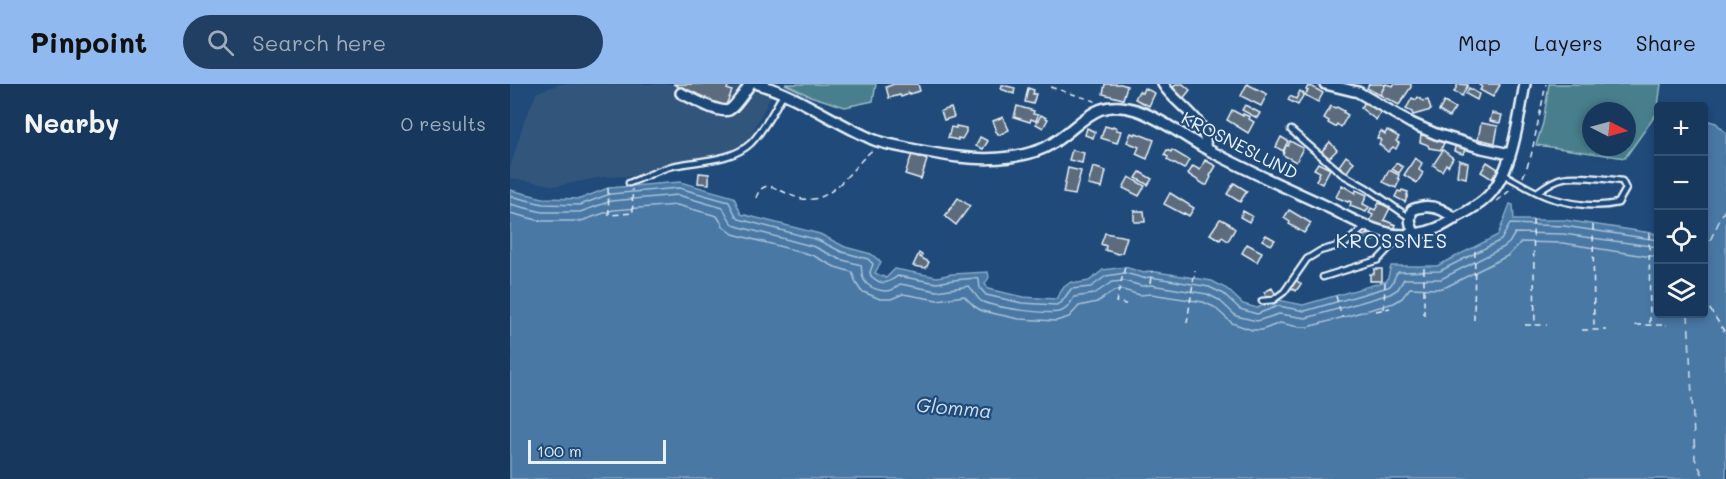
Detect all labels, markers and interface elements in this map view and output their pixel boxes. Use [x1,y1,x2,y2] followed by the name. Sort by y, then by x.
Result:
[183,15,603,69] search box
[30,24,147,60] text: Pinpoint
[204,26,237,59] icon: search
[252,28,386,57] text: Search here
[1458,29,1501,56] text: Map
[1534,29,1603,56] text: Layers
[1636,29,1696,56] text: Share
[1582,102,1636,156] north arrow
[1654,102,1708,318] map controls
[1654,102,1708,156] button: +
[1178,105,1302,185] street label: KROSNESLUND
[24,106,119,140] text: Nearby
[401,110,486,136] text: 0 results
[1654,156,1708,210] button: −
[1654,210,1708,264] button: locate
[1336,227,1448,253] district label: KROSSNES
[1654,264,1708,318] button: layers
[915,391,993,423] water label: Glomma
[528,437,666,464] scale bar
[537,440,582,461] text: 100 m

